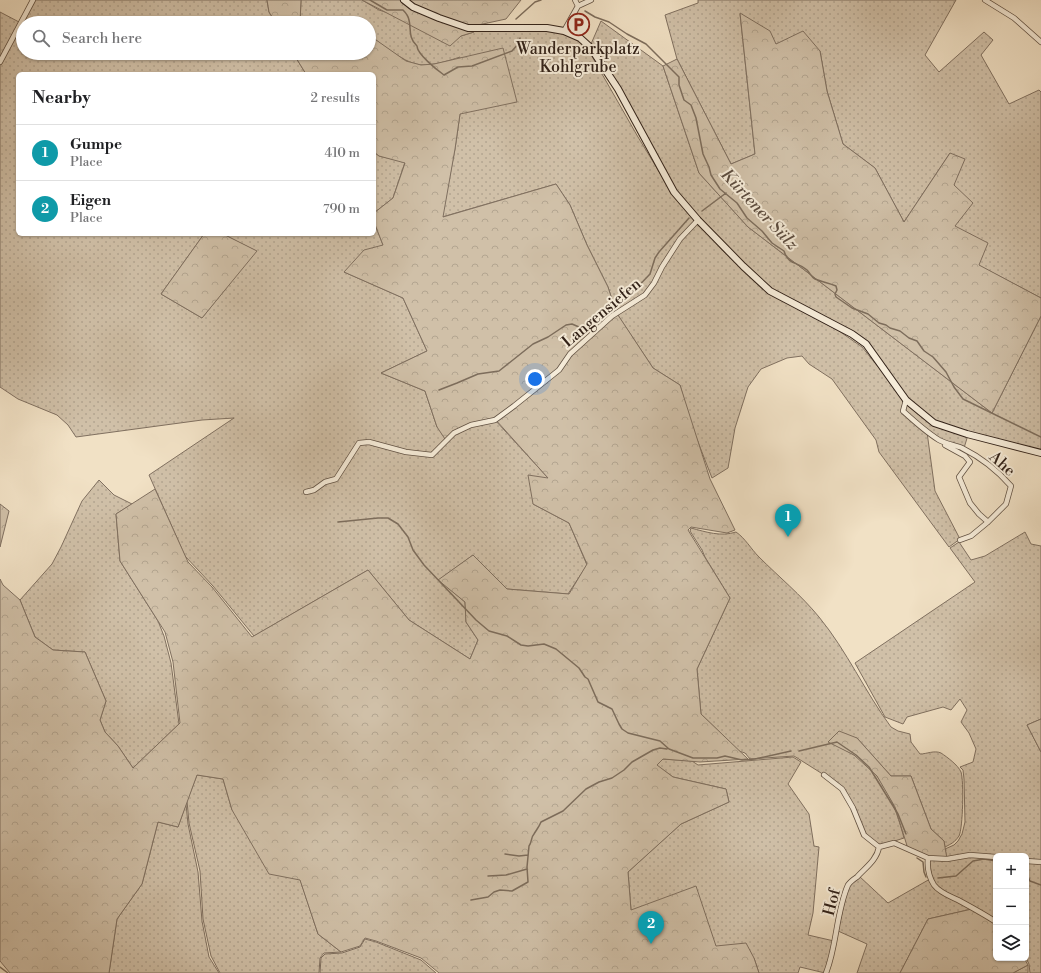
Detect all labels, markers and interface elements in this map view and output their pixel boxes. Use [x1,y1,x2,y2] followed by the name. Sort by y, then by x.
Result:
[565,12,591,38] parking icon: Wanderparkplatz Kohlgrube
[16,16,376,60] search box
[30,27,52,49] icon: search
[62,29,142,48] text: Search here
[515,39,640,77] place label: Wanderparkplatz Kohlgrube
[32,87,91,109] text: Nearby
[311,90,360,106] text: 2 results
[70,135,122,154] text: Gumpe
[42,145,48,161] text: 1
[324,145,360,161] text: 410 m
[70,154,102,170] text: Place
[716,164,803,255] water label: Kürtener Sülz
[70,191,111,210] text: Eigen
[41,201,49,217] text: 2
[323,201,360,217] text: 790 m
[70,210,102,226] text: Place
[558,274,646,352] street label: Langensiefen
[525,369,545,389] your location
[984,446,1020,481] street label: Ahe
[775,504,801,537] pin: 1
[993,853,1029,961] map controls
[993,853,1029,889] button: +
[819,885,845,918] street label: Hof
[993,889,1029,925] button: −
[638,911,664,944] pin: 2
[993,925,1029,961] button: layers

